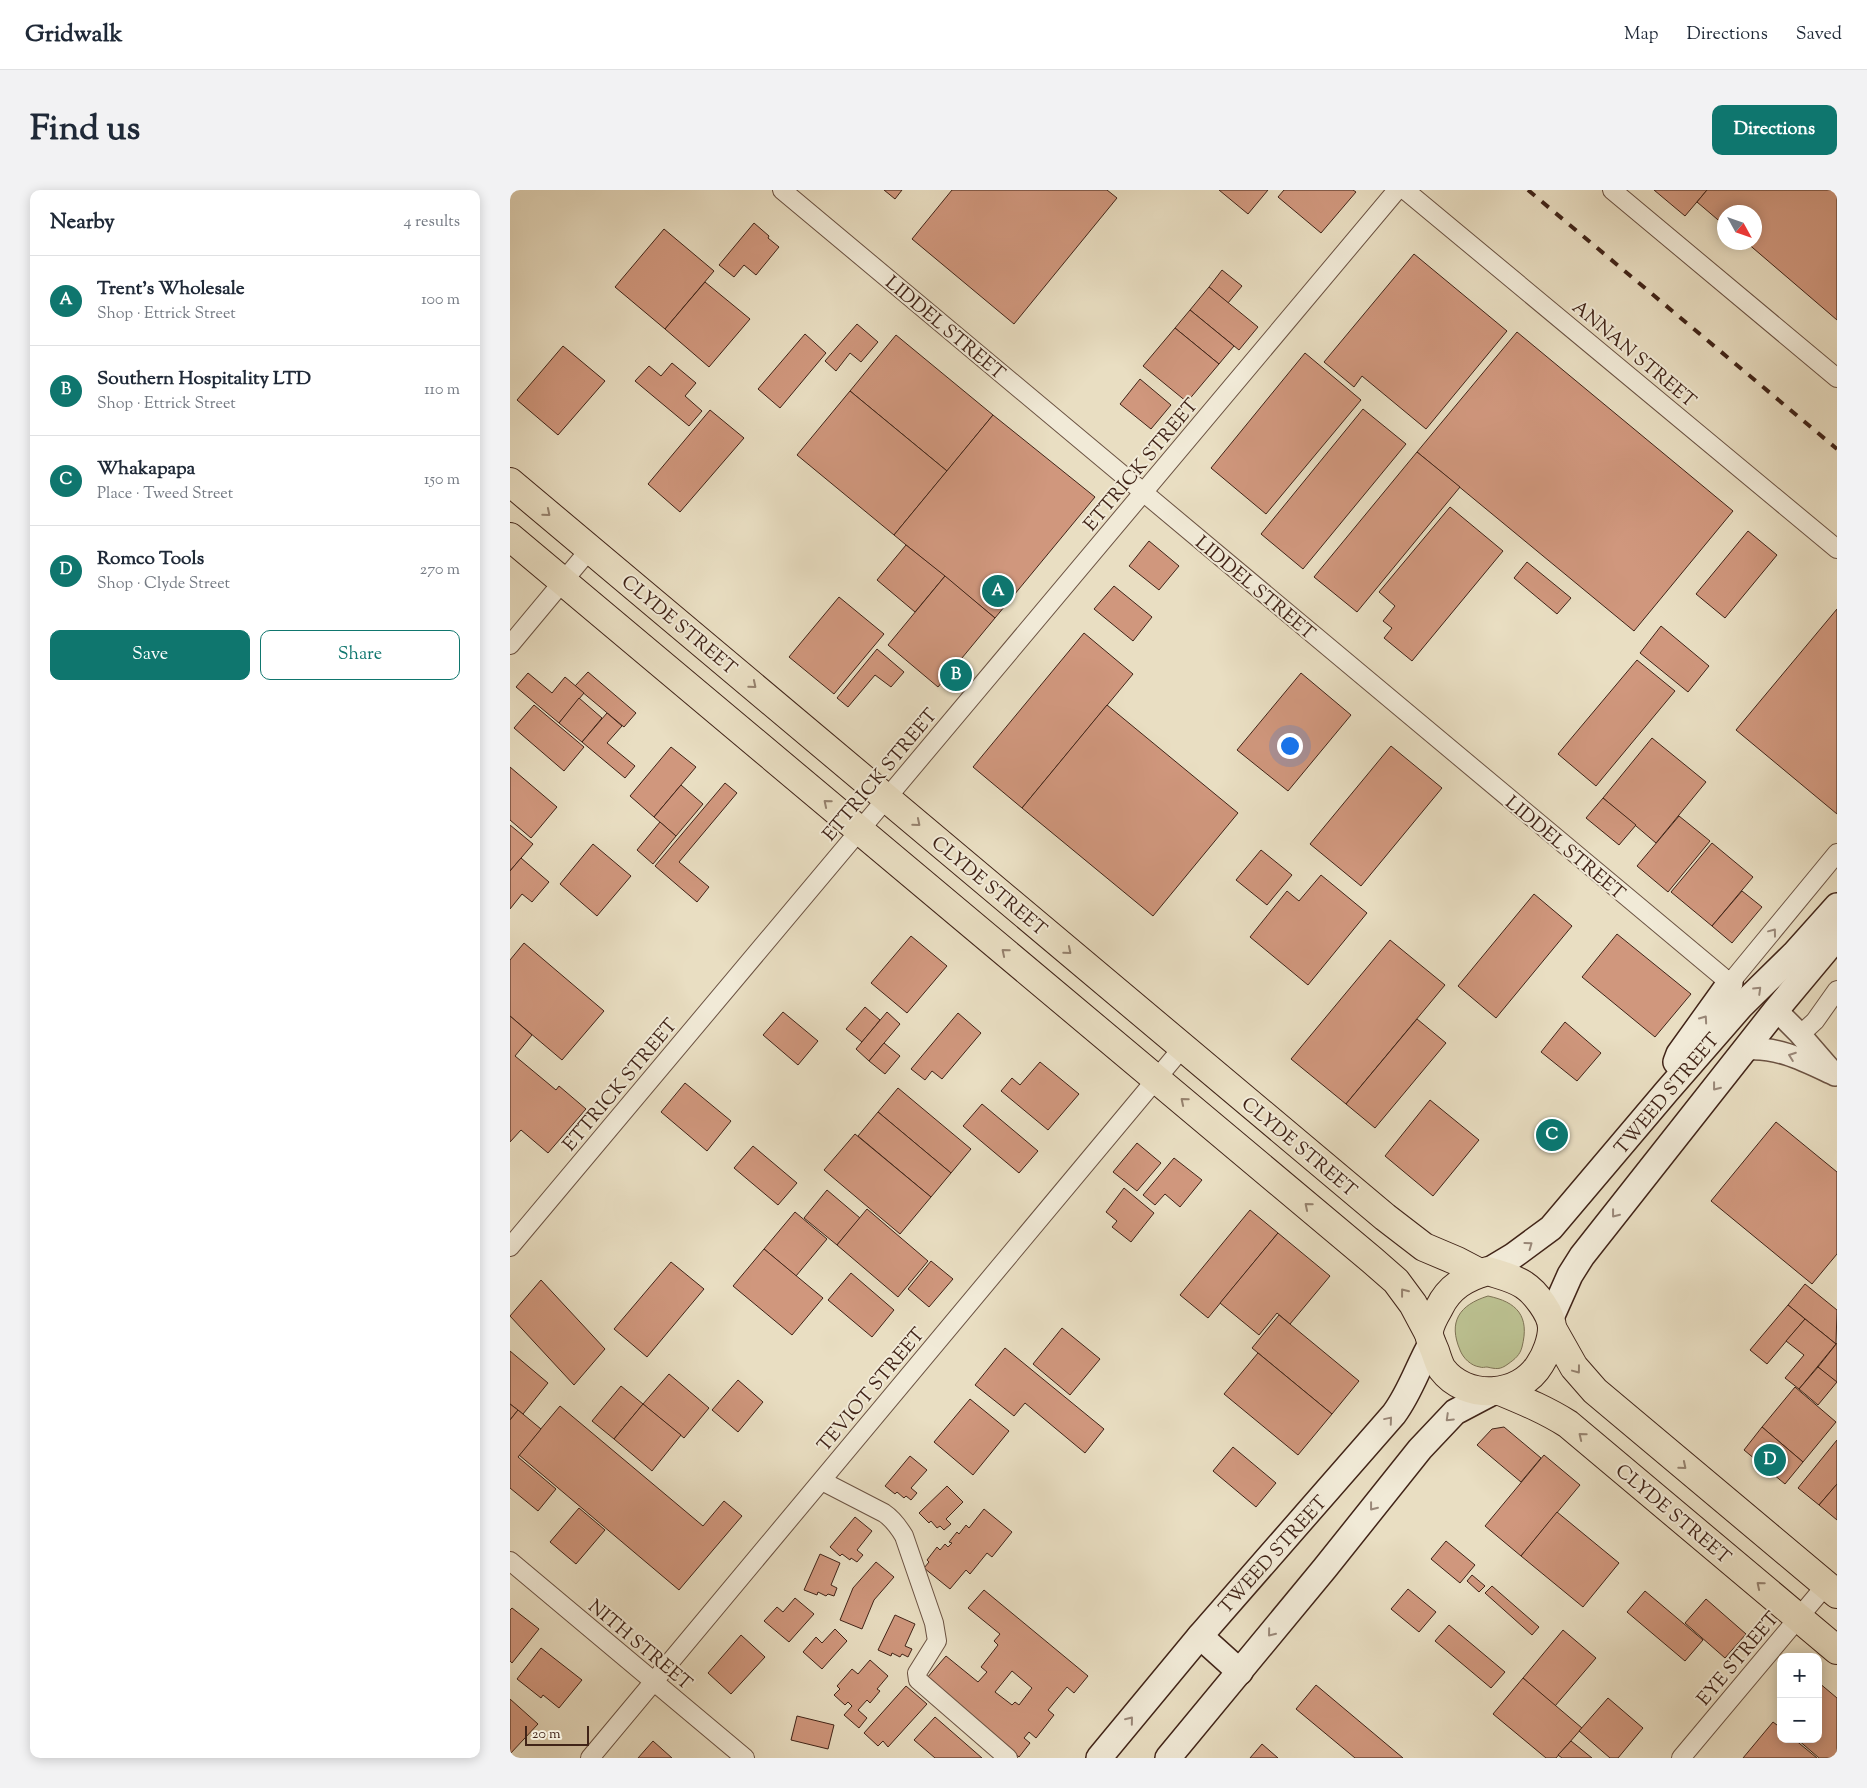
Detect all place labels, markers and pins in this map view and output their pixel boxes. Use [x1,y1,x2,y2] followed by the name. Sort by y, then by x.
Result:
[982,572,1014,610] pin: A
[940,656,972,694] pin: B
[1536,1116,1568,1154] pin: C
[1754,1441,1786,1479] pin: D

